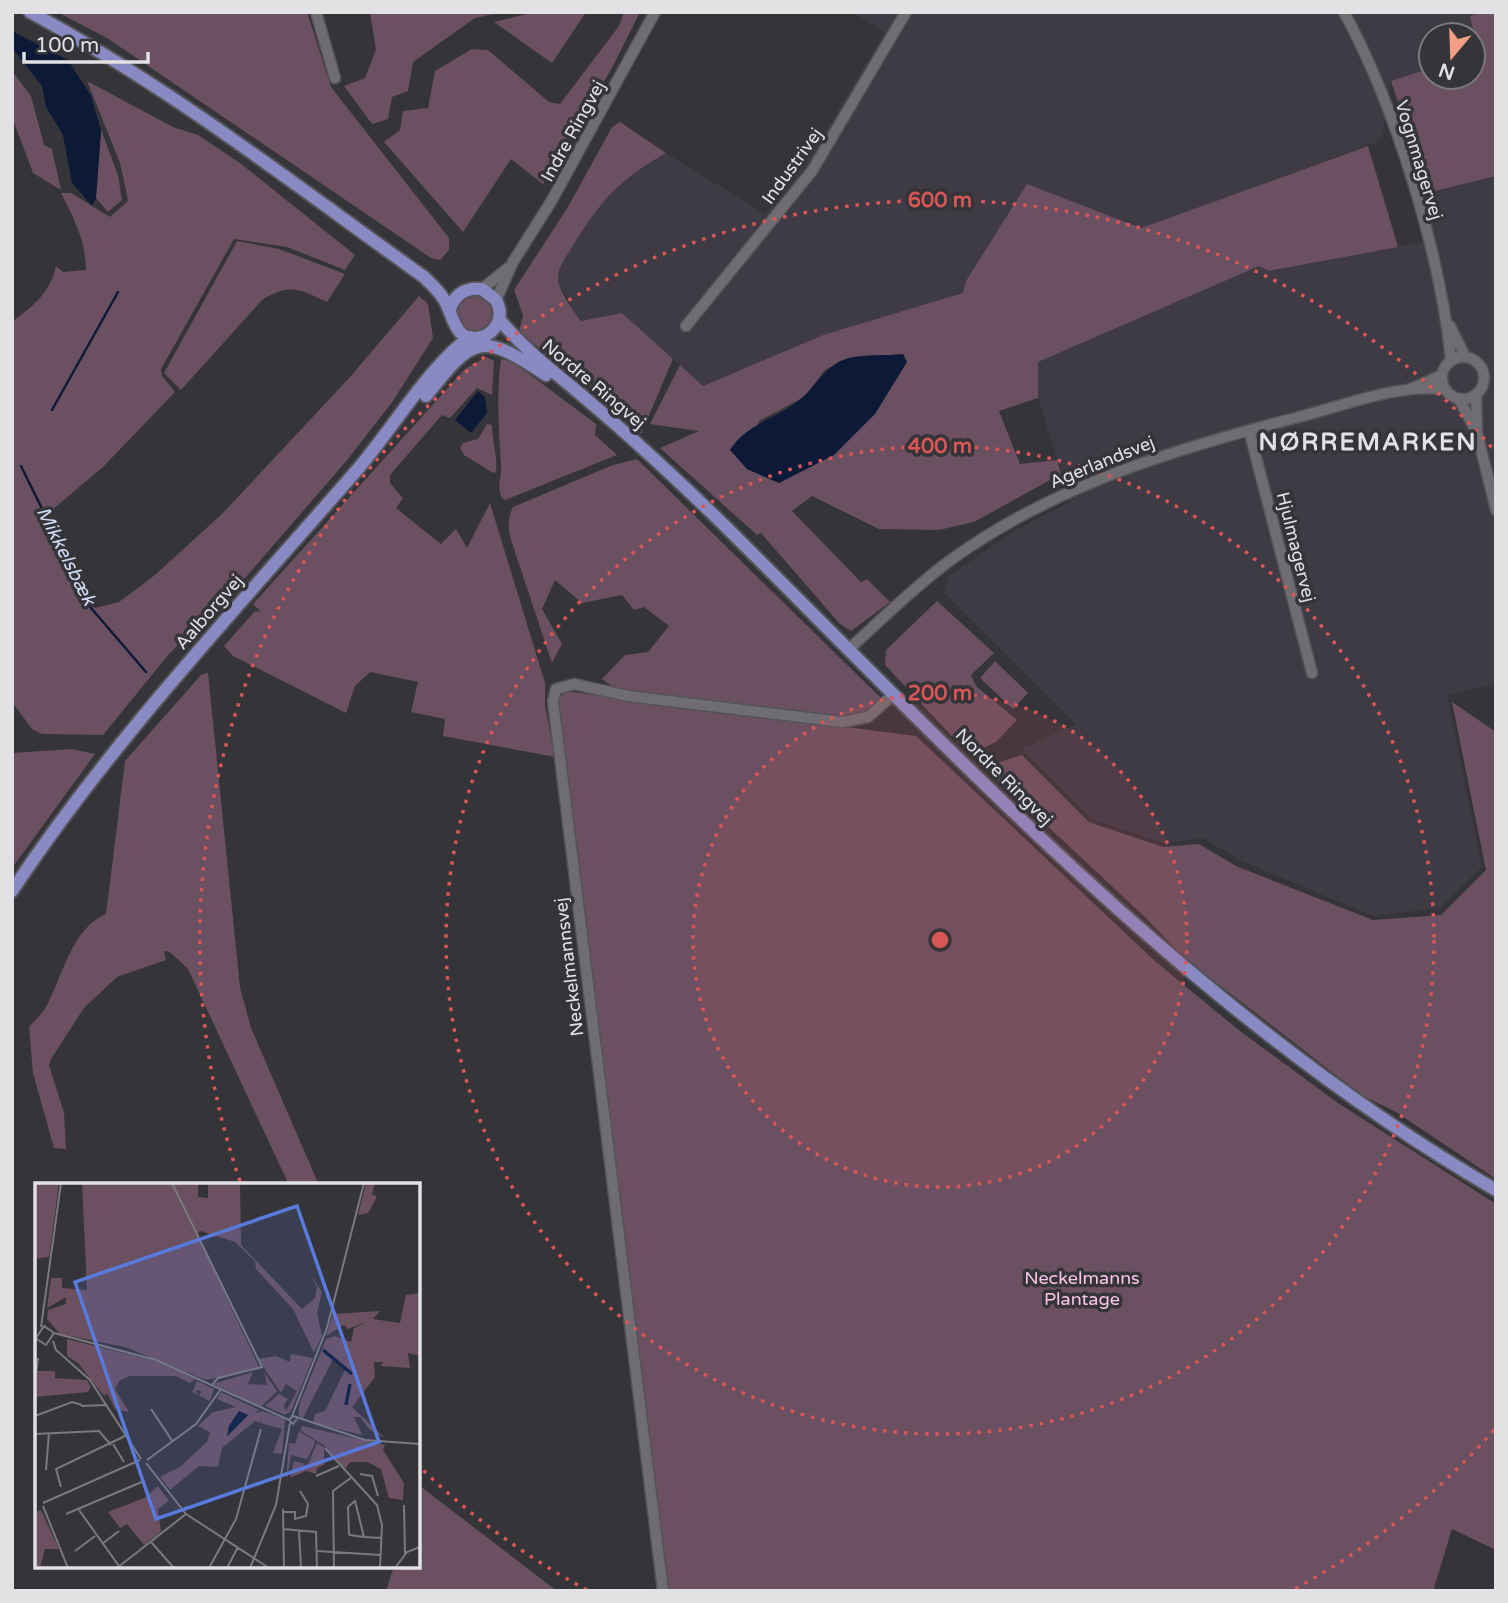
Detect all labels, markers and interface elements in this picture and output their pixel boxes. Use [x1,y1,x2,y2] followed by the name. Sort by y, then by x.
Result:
[24,21,149,65] scale bar
[1417,21,1487,91] north arrow
[35,33,99,58] text: 100 m
[1436,58,1458,84] text: N
[536,76,610,186] street label: Indre Ringvej
[1390,97,1448,223] street label: Vognmagervej
[757,123,827,209] street label: Industrivej
[908,188,972,213] text: 600 m
[538,334,650,434] street label: Nordre Ringvej
[1258,428,1478,457] district label: NØRREMARKEN
[1046,431,1158,493] street label: Agerlandsvej
[908,434,972,459] text: 400 m
[1272,490,1320,604] street label: Hjulmagervej
[32,503,101,610] water label: Mikkelsbæk
[170,570,248,654] street label: Aalborgvej
[908,681,972,706] text: 200 m
[951,724,1057,830] street label: Nordre Ringvej
[550,896,588,1038] street label: Neckelmannsvej
[928,928,952,952] centre of rings
[35,1183,420,1568] inset map
[1024,1267,1140,1310] park label: Neckelmanns Plantage

